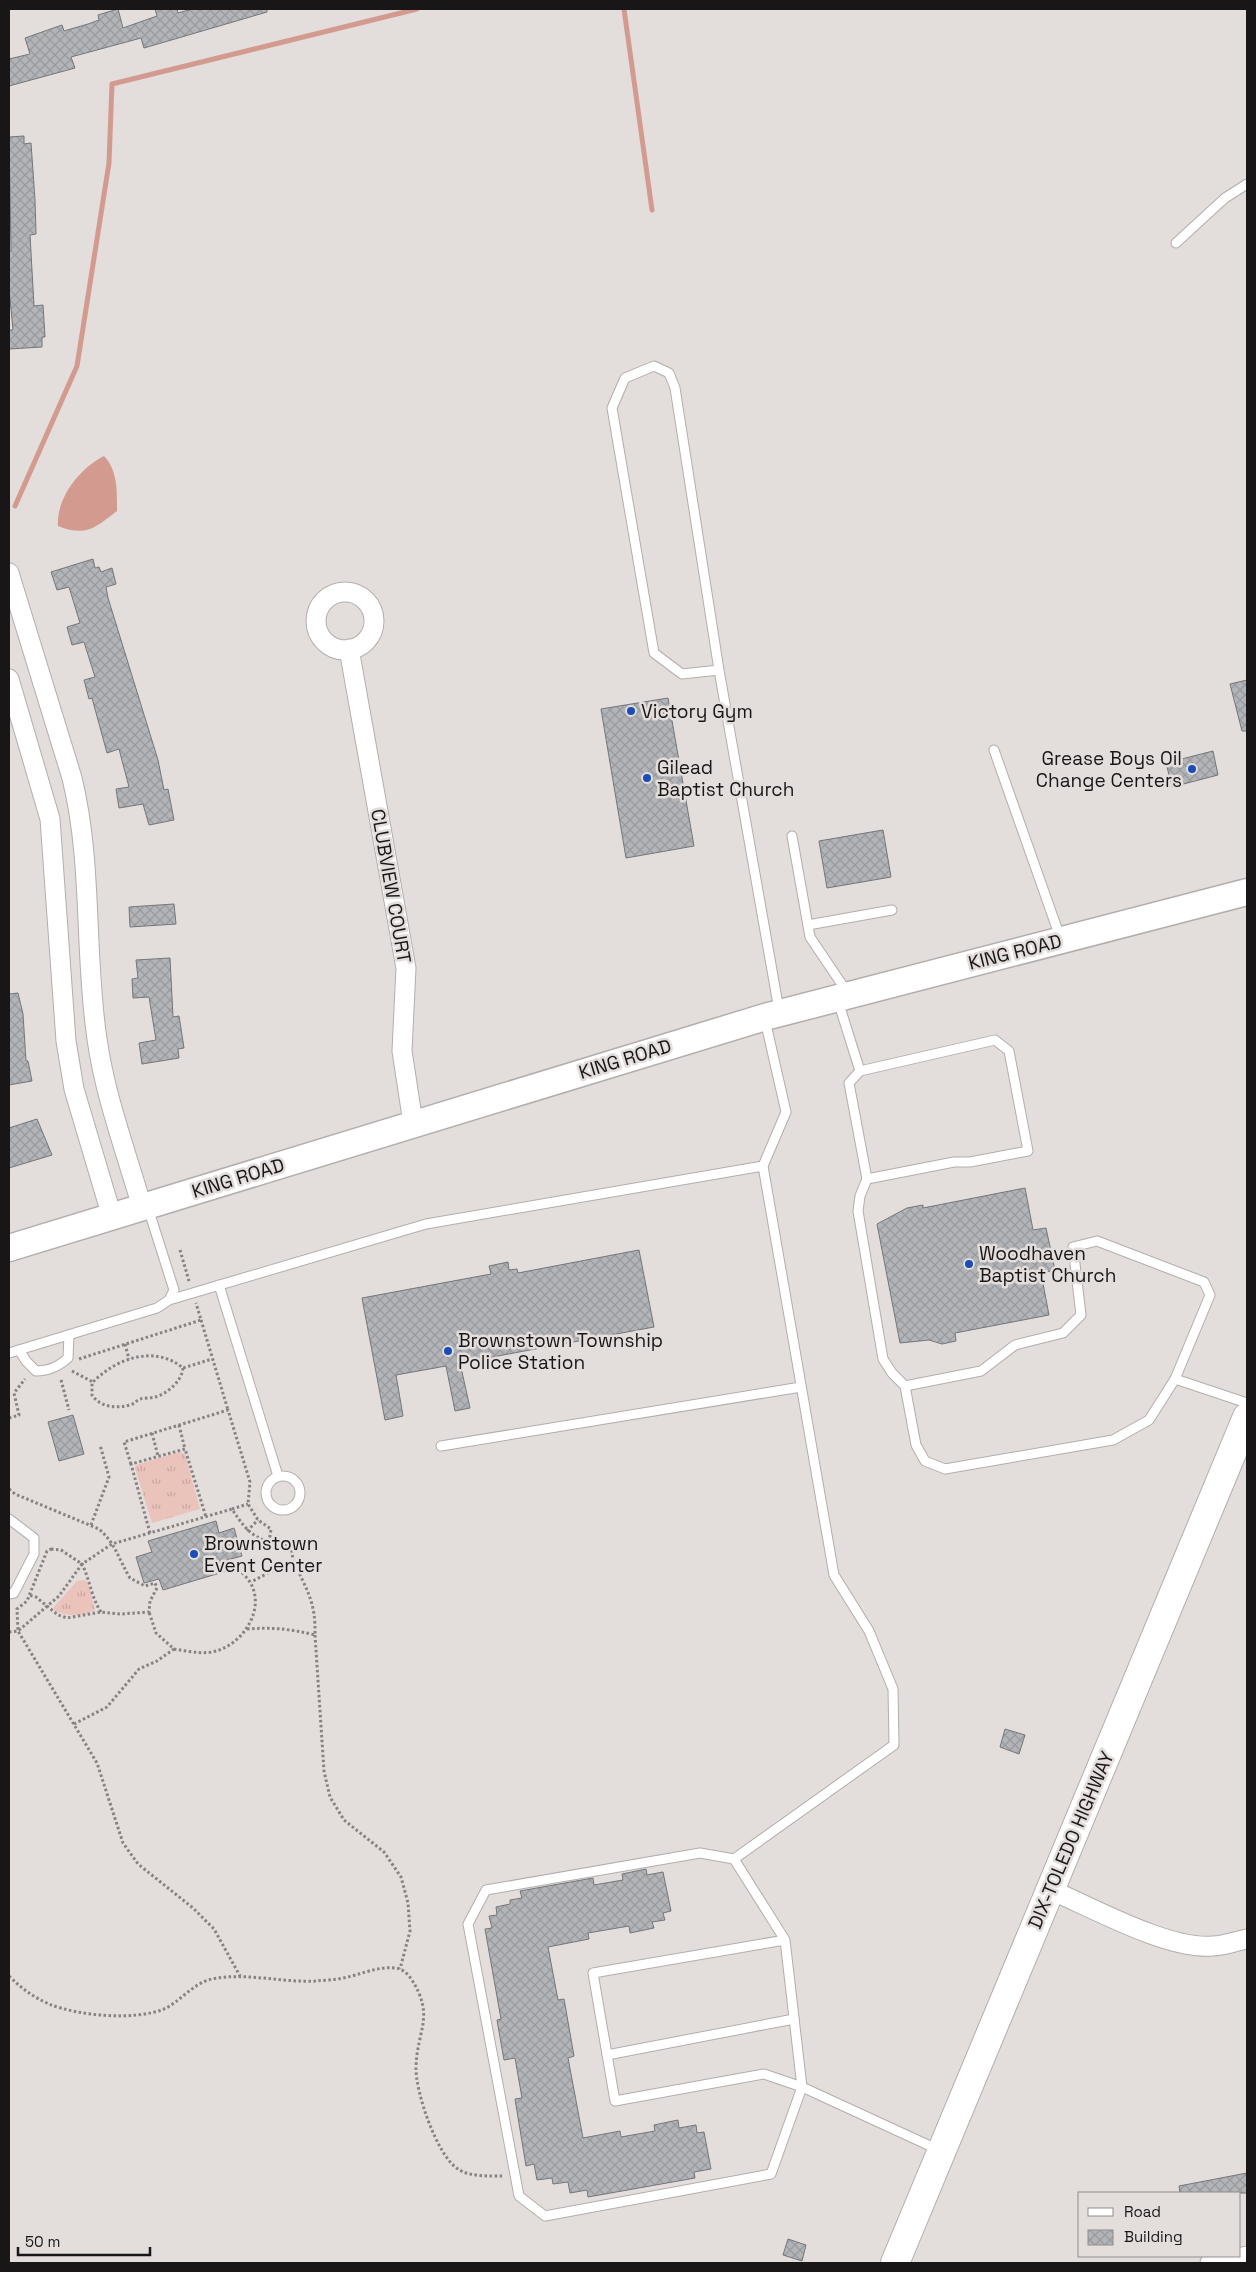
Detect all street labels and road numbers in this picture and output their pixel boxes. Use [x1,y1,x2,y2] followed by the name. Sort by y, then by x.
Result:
[365,807,417,965] street label: CLUBVIEW COURT
[966,928,1064,976] street label: KING ROAD
[576,1033,674,1085] street label: KING ROAD
[189,1152,287,1204] street label: KING ROAD
[1022,1747,1120,1933] street label: DIX-TOLEDO HIGHWAY

